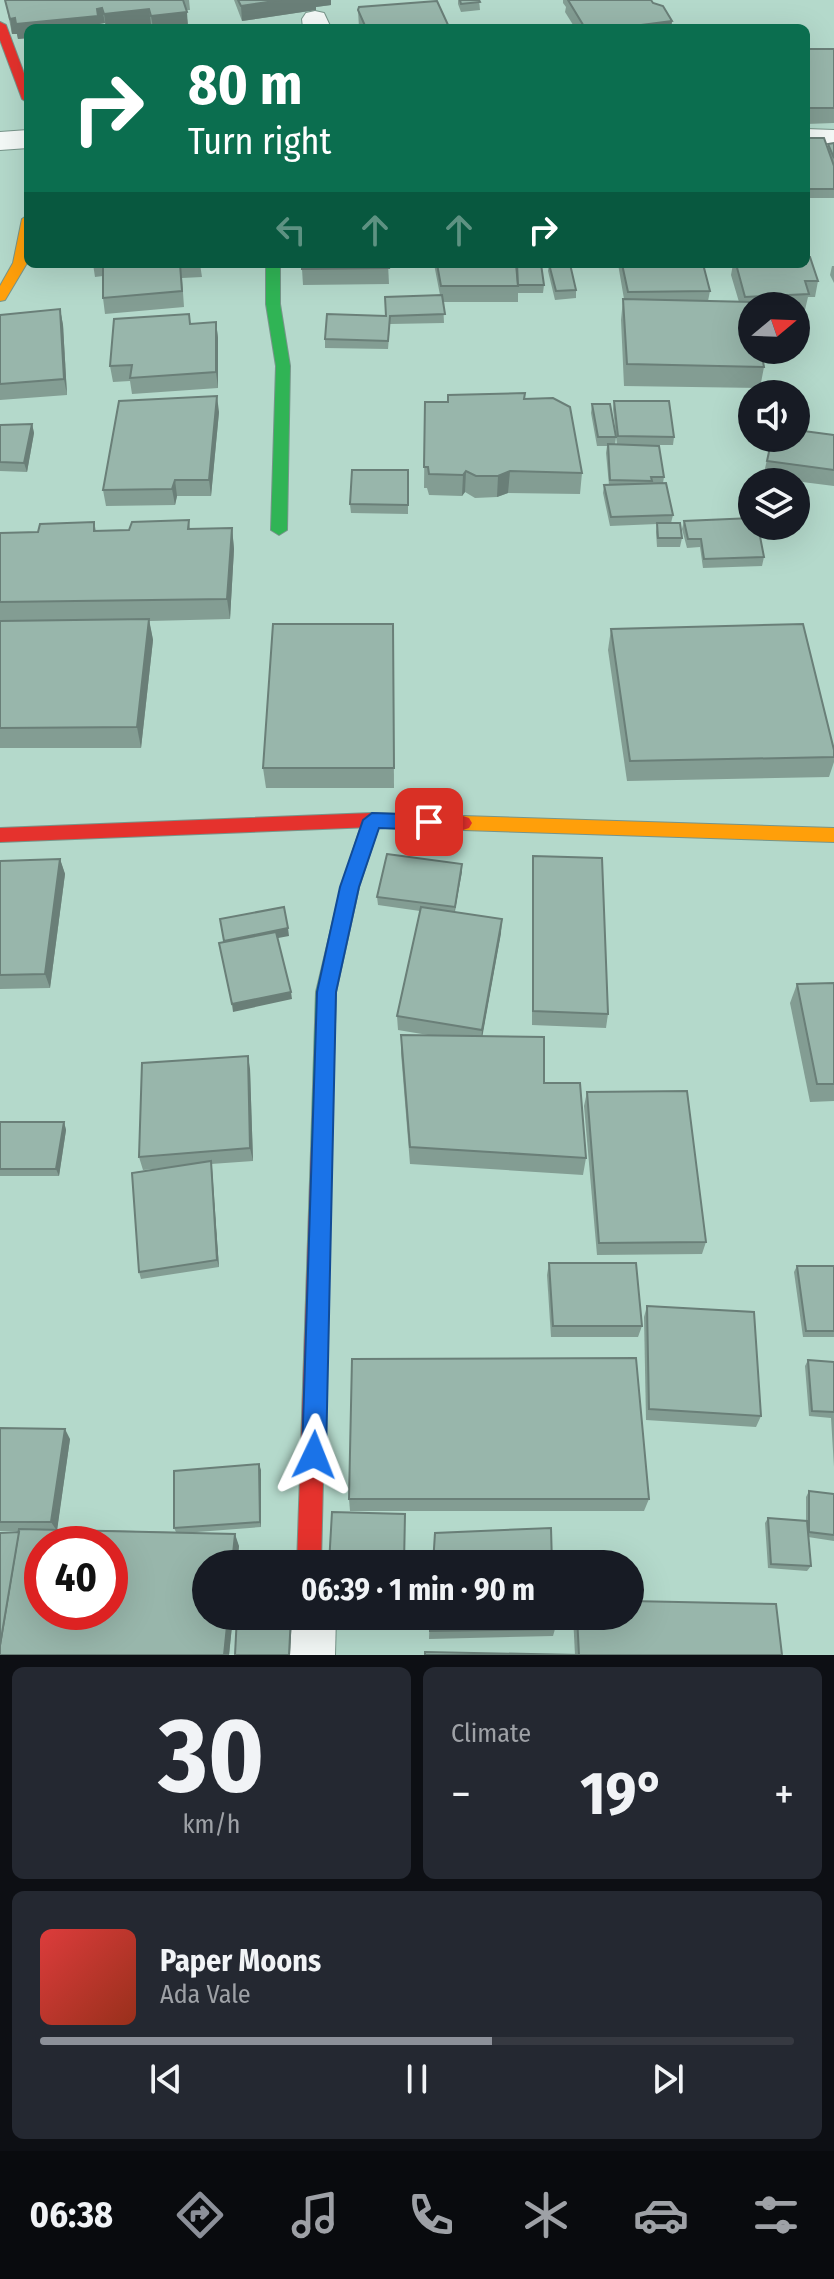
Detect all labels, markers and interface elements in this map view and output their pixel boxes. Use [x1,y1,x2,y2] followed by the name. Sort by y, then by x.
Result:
[188,52,303,119] text: 80 m
[56,56,160,160] icon: right
[188,120,331,164] text: Turn right
[269,208,313,252] icon: left
[353,208,397,252] icon: ahead
[437,208,481,252] icon: ahead
[521,208,565,252] icon: right
[738,292,810,364] north arrow
[738,292,810,540] map controls
[738,380,810,452] button: sound
[738,468,810,540] button: layers
[395,788,463,856] pin
[407,800,451,844] icon: arrive
[272,1413,356,1497] position arrow
[24,1526,128,1630] speed limit sign: 40
[301,1572,535,1608] text: 06:39 · 1 min · 90 m
[159,1694,264,1819] text: 30
[451,1718,531,1749] text: Climate
[580,1758,665,1830] text: 19°
[451,1768,471,1821] text: −
[774,1768,794,1821] text: +
[183,1809,240,1840] text: km/h
[160,1943,321,1979] text: Paper Moons
[160,1979,251,2010] text: Ada Vale
[144,2057,188,2101] icon: previous
[395,2057,439,2101] icon: pause
[646,2057,690,2101] icon: next
[172,2187,228,2243] icon: directions
[287,2187,343,2243] icon: music
[403,2187,459,2243] icon: phone
[518,2187,574,2243] icon: climate
[633,2187,689,2243] icon: car
[748,2187,804,2243] icon: filters
[30,2193,113,2237] text: 06:38

